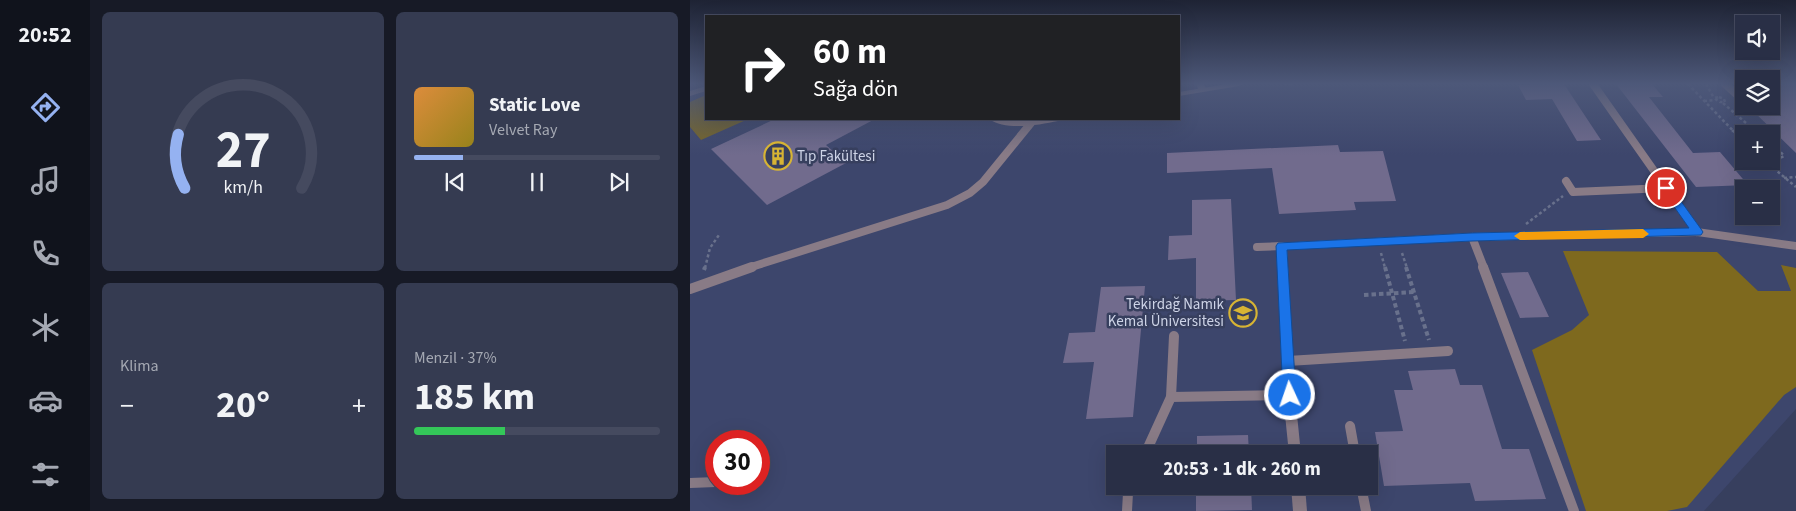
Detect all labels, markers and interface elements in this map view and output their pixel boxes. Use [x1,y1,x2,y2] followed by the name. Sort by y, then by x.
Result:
[1735,15,1780,225] map controls
[1735,15,1780,60] button: sound
[18,19,72,51] text: 20:52
[813,27,887,77] text: 60 m
[730,35,795,100] icon: right
[1735,70,1780,115] button: layers
[813,73,898,105] text: Sağa dön
[28,90,63,125] icon: directions
[489,92,580,119] text: Static Love
[216,114,270,188] text: 27
[489,119,557,141] text: Velvet Ray
[1735,125,1780,170] button: +
[763,141,793,171] building icon: Tıp Fakültesi
[797,146,875,167] place label: Tıp Fakültesi
[28,163,63,198] icon: music
[1645,167,1687,209] pin
[441,168,469,196] icon: previous
[523,168,551,196] icon: pause
[605,168,633,196] icon: next
[1652,174,1680,202] icon: arrive
[223,175,263,200] text: km/h
[1735,180,1780,225] button: −
[28,236,63,271] icon: phone
[1108,294,1225,332] place label: Tekirdağ Namık Kemal Üniversitesi
[1228,298,1258,328] school or university icon: Tekirdağ Namık Kemal Üniversitesi
[28,310,63,345] icon: climate
[414,347,497,369] text: Menzil · 37%
[120,355,159,377] text: Klima
[1263,368,1315,420] position arrow
[414,370,535,424] text: 185 km
[216,378,270,432] text: 20°
[28,383,63,418] icon: car
[120,386,134,426] text: −
[352,386,366,426] text: +
[705,430,770,495] speed limit sign: 30
[1163,456,1321,483] text: 20:53 · 1 dk · 260 m
[28,457,63,492] icon: filters

